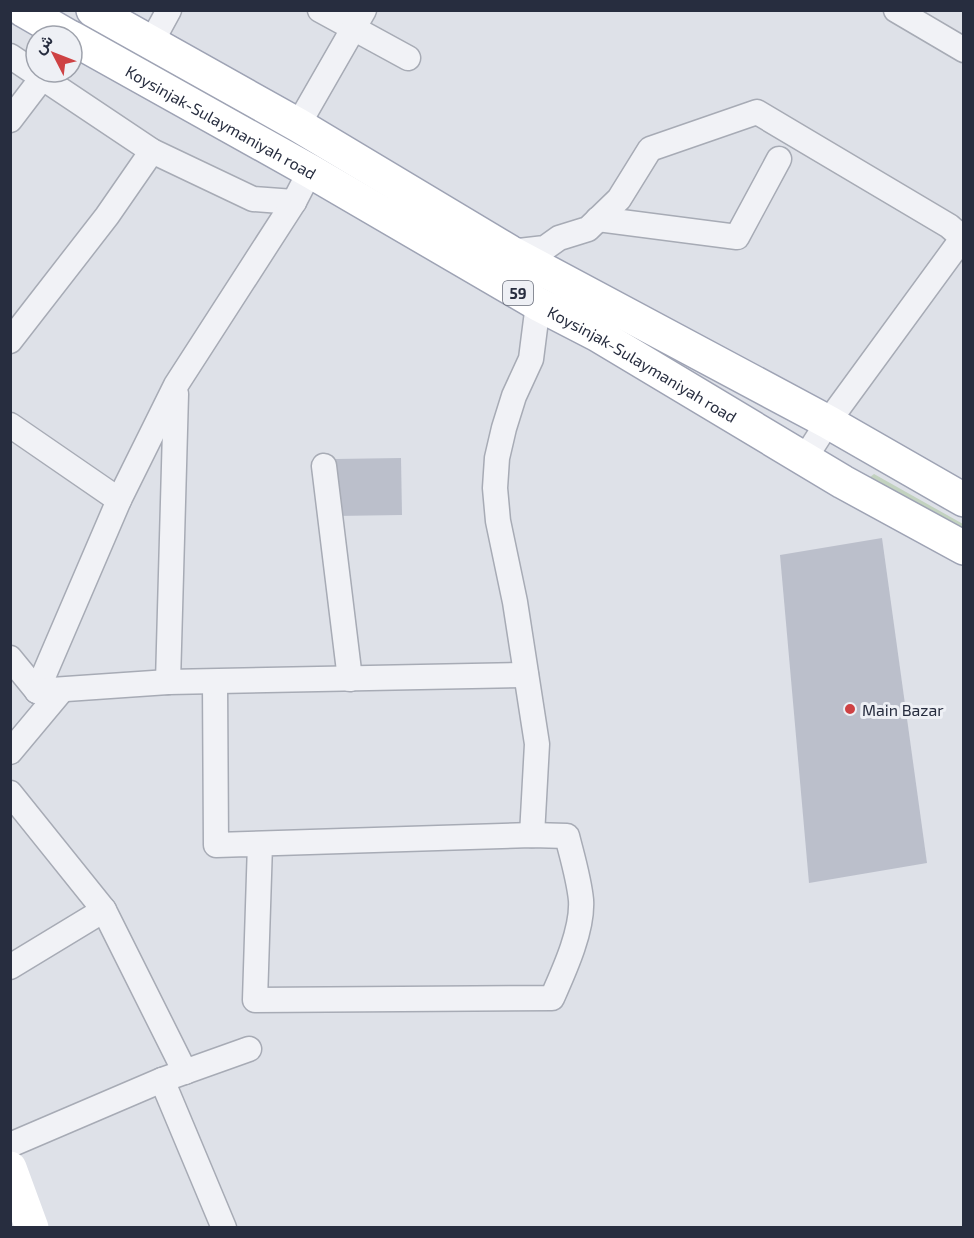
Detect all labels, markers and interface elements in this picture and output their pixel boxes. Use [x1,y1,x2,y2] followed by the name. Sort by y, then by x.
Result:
[24,24,84,84] north arrow
[29,30,57,58] text: ش
[123,61,320,182] street label: Koysinjak-Sulaymaniyah road
[503,281,533,305] road number: 59
[545,301,741,426] street label: Koysinjak-Sulaymaniyah road
[862,700,944,719] place label: Main Bazar
[843,702,857,716] marker: Main Bazar

